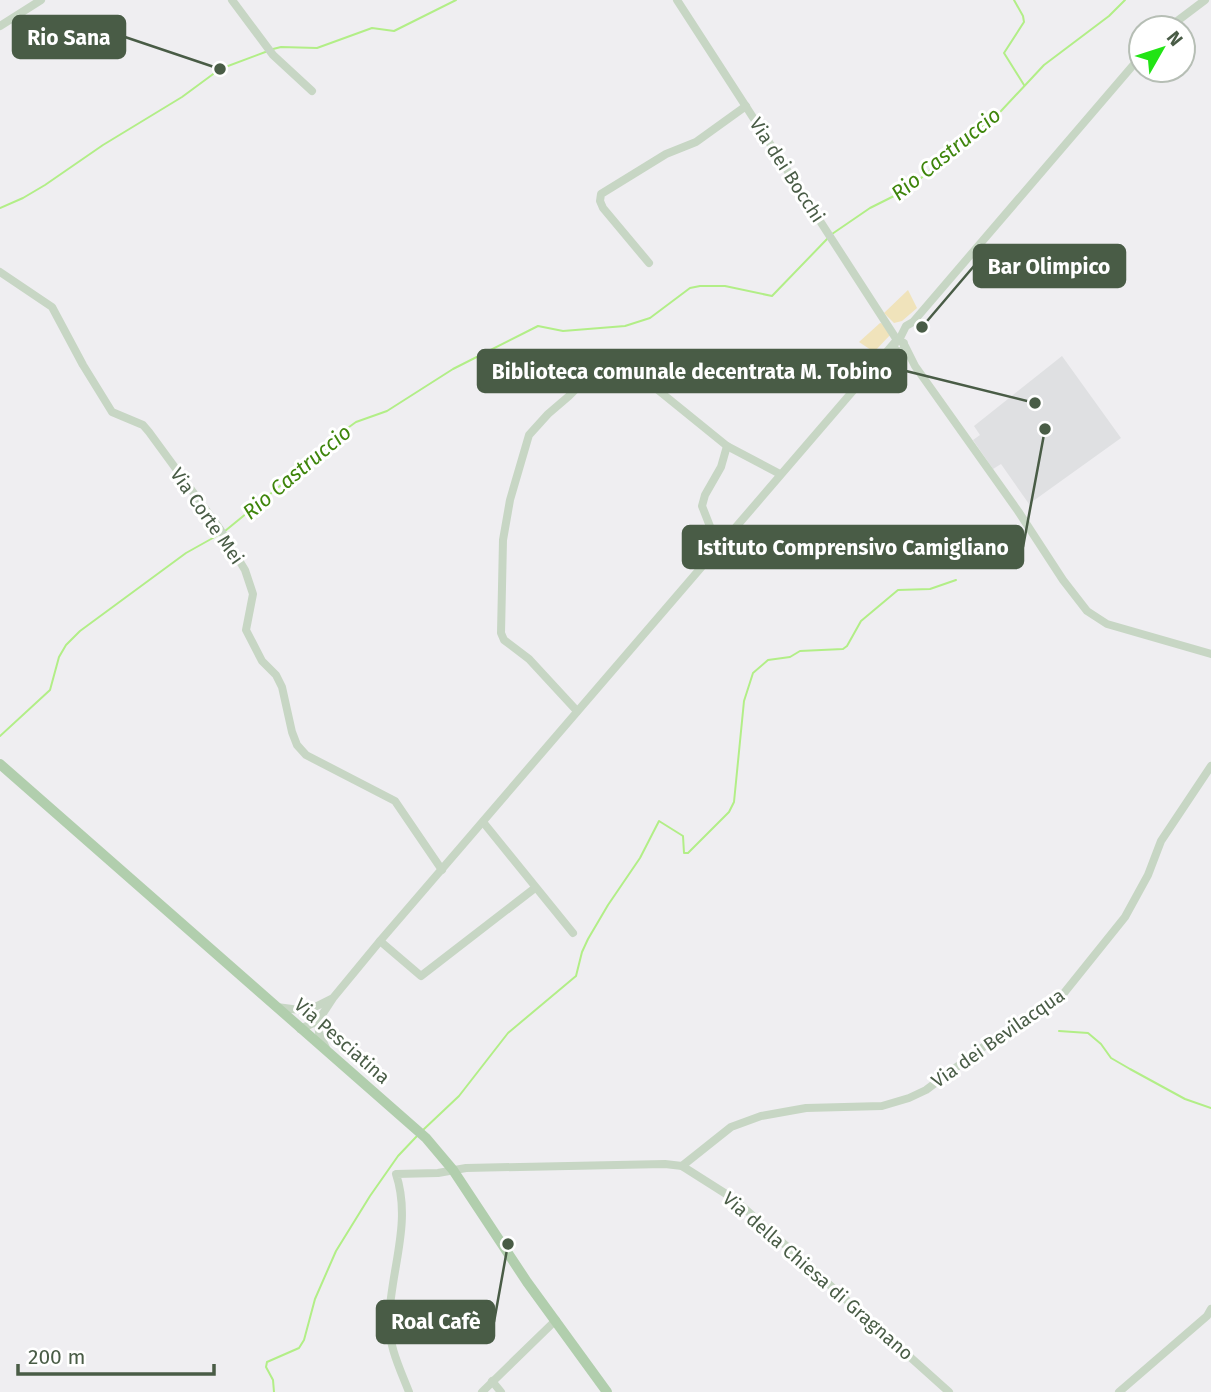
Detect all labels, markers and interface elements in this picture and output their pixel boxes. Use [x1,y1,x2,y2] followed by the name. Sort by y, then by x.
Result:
[1127,14,1197,84] north arrow
[13,16,125,58] callout: Rio Sana
[27,25,111,51] text: Rio Sana
[1162,26,1188,51] text: N
[886,102,1006,206] water label: Rio Castruccio
[745,113,829,227] street label: Via dei Bocchi
[974,245,1125,287] callout: Bar Olimpico
[988,254,1110,280] text: Bar Olimpico
[478,350,906,392] callout: Biblioteca comunale decentrata M. Tobino
[492,359,892,385] text: Biblioteca comunale decentrata M. Tobino
[237,419,357,525] water label: Rio Castruccio
[165,463,249,569] street label: Via Corte Mei
[683,526,1023,568] callout: Istituto Comprensivo Camigliano
[697,535,1009,561] text: Istituto Comprensivo Camigliano
[927,983,1069,1093] street label: Via dei Bevilacqua
[289,993,395,1089] street label: Via Pesciatina
[718,1187,918,1365] street label: Via della Chiesa di Gragnano
[377,1301,494,1343] callout: Roal Cafè
[391,1309,481,1335] text: Roal Cafè
[18,1332,214,1376] scale bar
[28,1344,85,1370] text: 200 m

